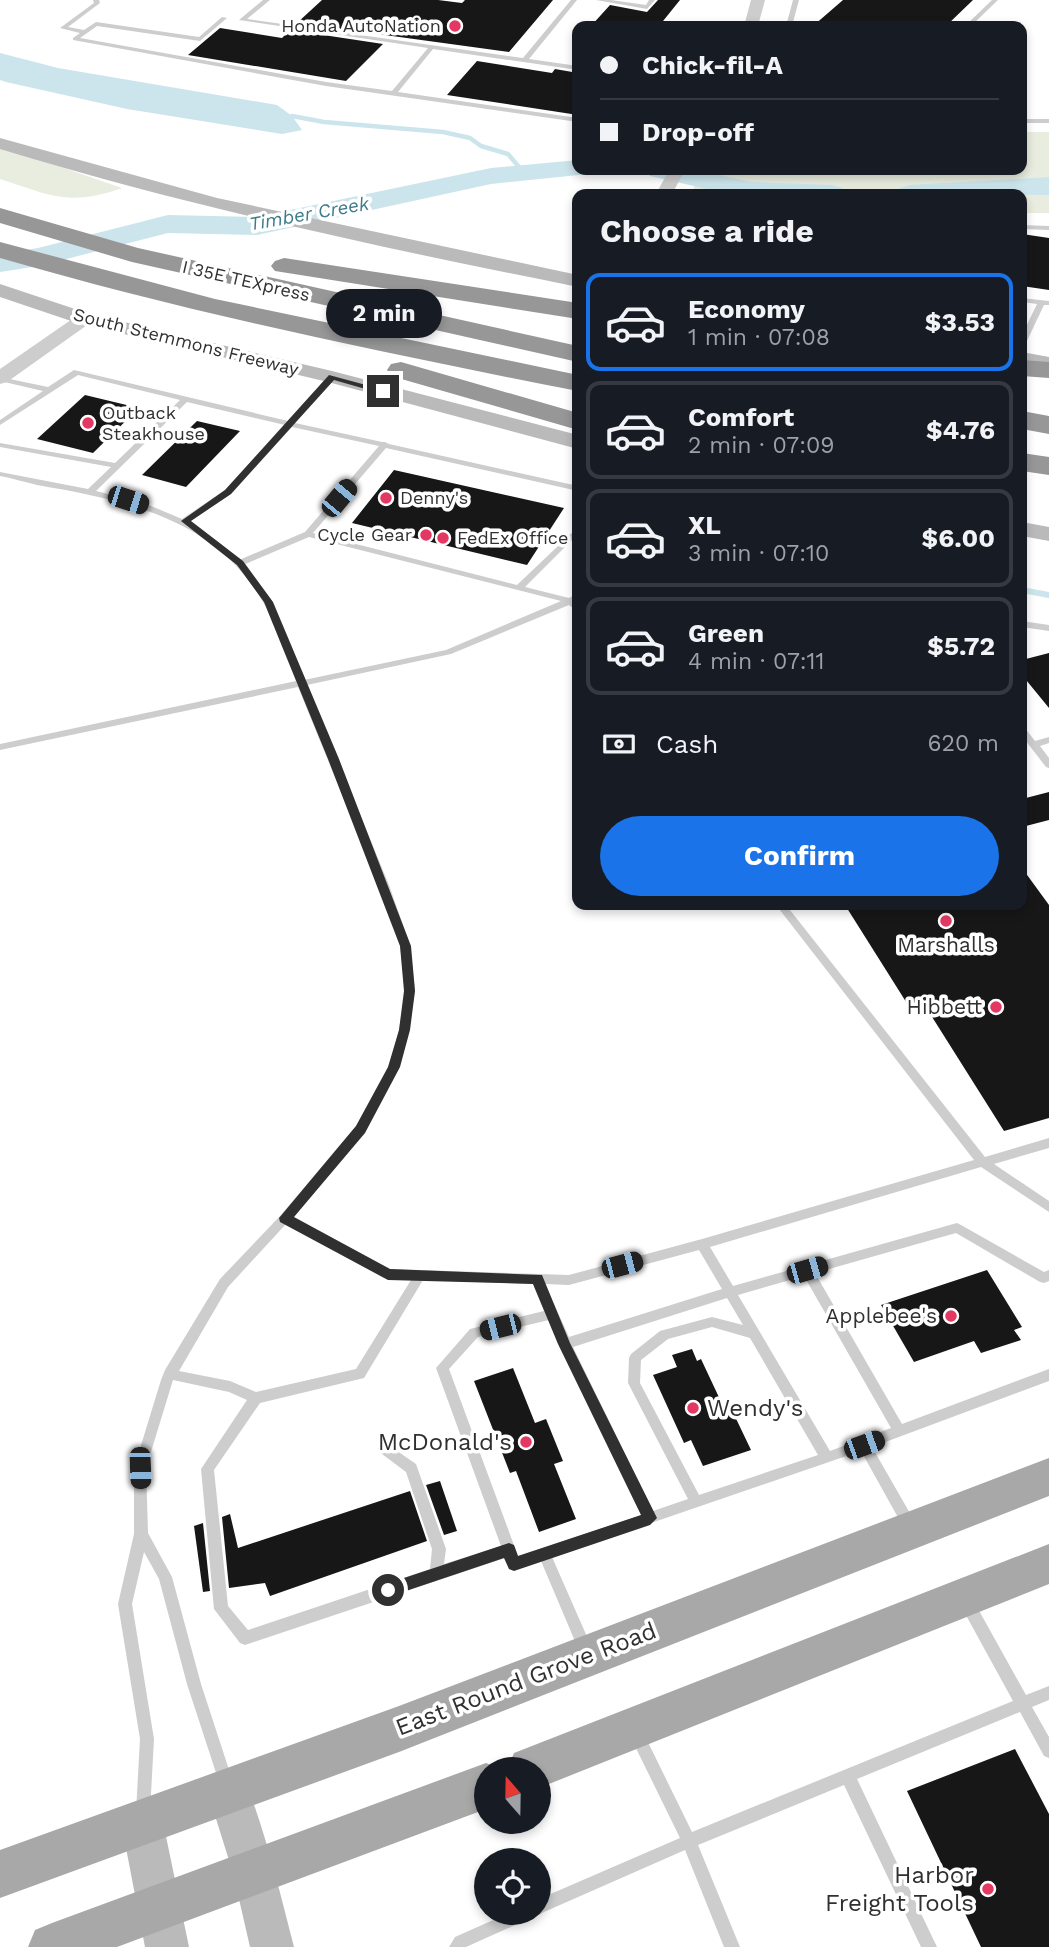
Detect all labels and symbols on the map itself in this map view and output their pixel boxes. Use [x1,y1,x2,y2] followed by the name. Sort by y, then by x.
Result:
[281,15,441,36] place label: Honda AutoNation
[447,18,463,34] marker: Honda AutoNation
[247,192,371,235] water label: Timber Creek
[180,256,312,305] street label: I 35E TEXpress
[325,290,441,338] callout: 2 min
[71,303,302,380] street label: South Stemmons Freeway
[367,375,399,407] route end
[102,402,205,444] place label: Outback Steakhouse
[80,415,96,431] marker: Outback Steakhouse
[318,475,361,521] car
[105,484,152,516] car
[400,487,468,508] place label: Denny's
[378,490,394,506] marker: Denny's
[317,524,412,545] place label: Cycle Gear
[418,527,434,543] marker: Cycle Gear
[457,527,568,548] place label: FedEx Office
[435,530,451,546] marker: FedEx Office
[938,913,954,929] marker: Marshalls
[897,932,995,957] place label: Marshalls
[907,994,982,1019] place label: Hibbett
[988,999,1004,1015] marker: Hibbett
[599,1249,646,1281] car
[784,1254,831,1286] car
[825,1303,937,1328] place label: Applebee's
[943,1308,959,1324] marker: Applebee's
[478,1312,523,1342] car
[707,1394,803,1422] place label: Wendy's
[685,1400,701,1416] marker: Wendy's
[378,1428,512,1456] place label: McDonald's
[841,1428,888,1462] car
[518,1434,534,1450] marker: McDonald's
[129,1447,152,1489] car
[372,1574,404,1606] route start
[392,1616,660,1742] street label: East Round Grove Road
[474,1757,551,1834] north arrow
[825,1861,974,1917] place label: Harbor Freight Tools
[980,1881,996,1897] marker: Harbor Freight Tools

